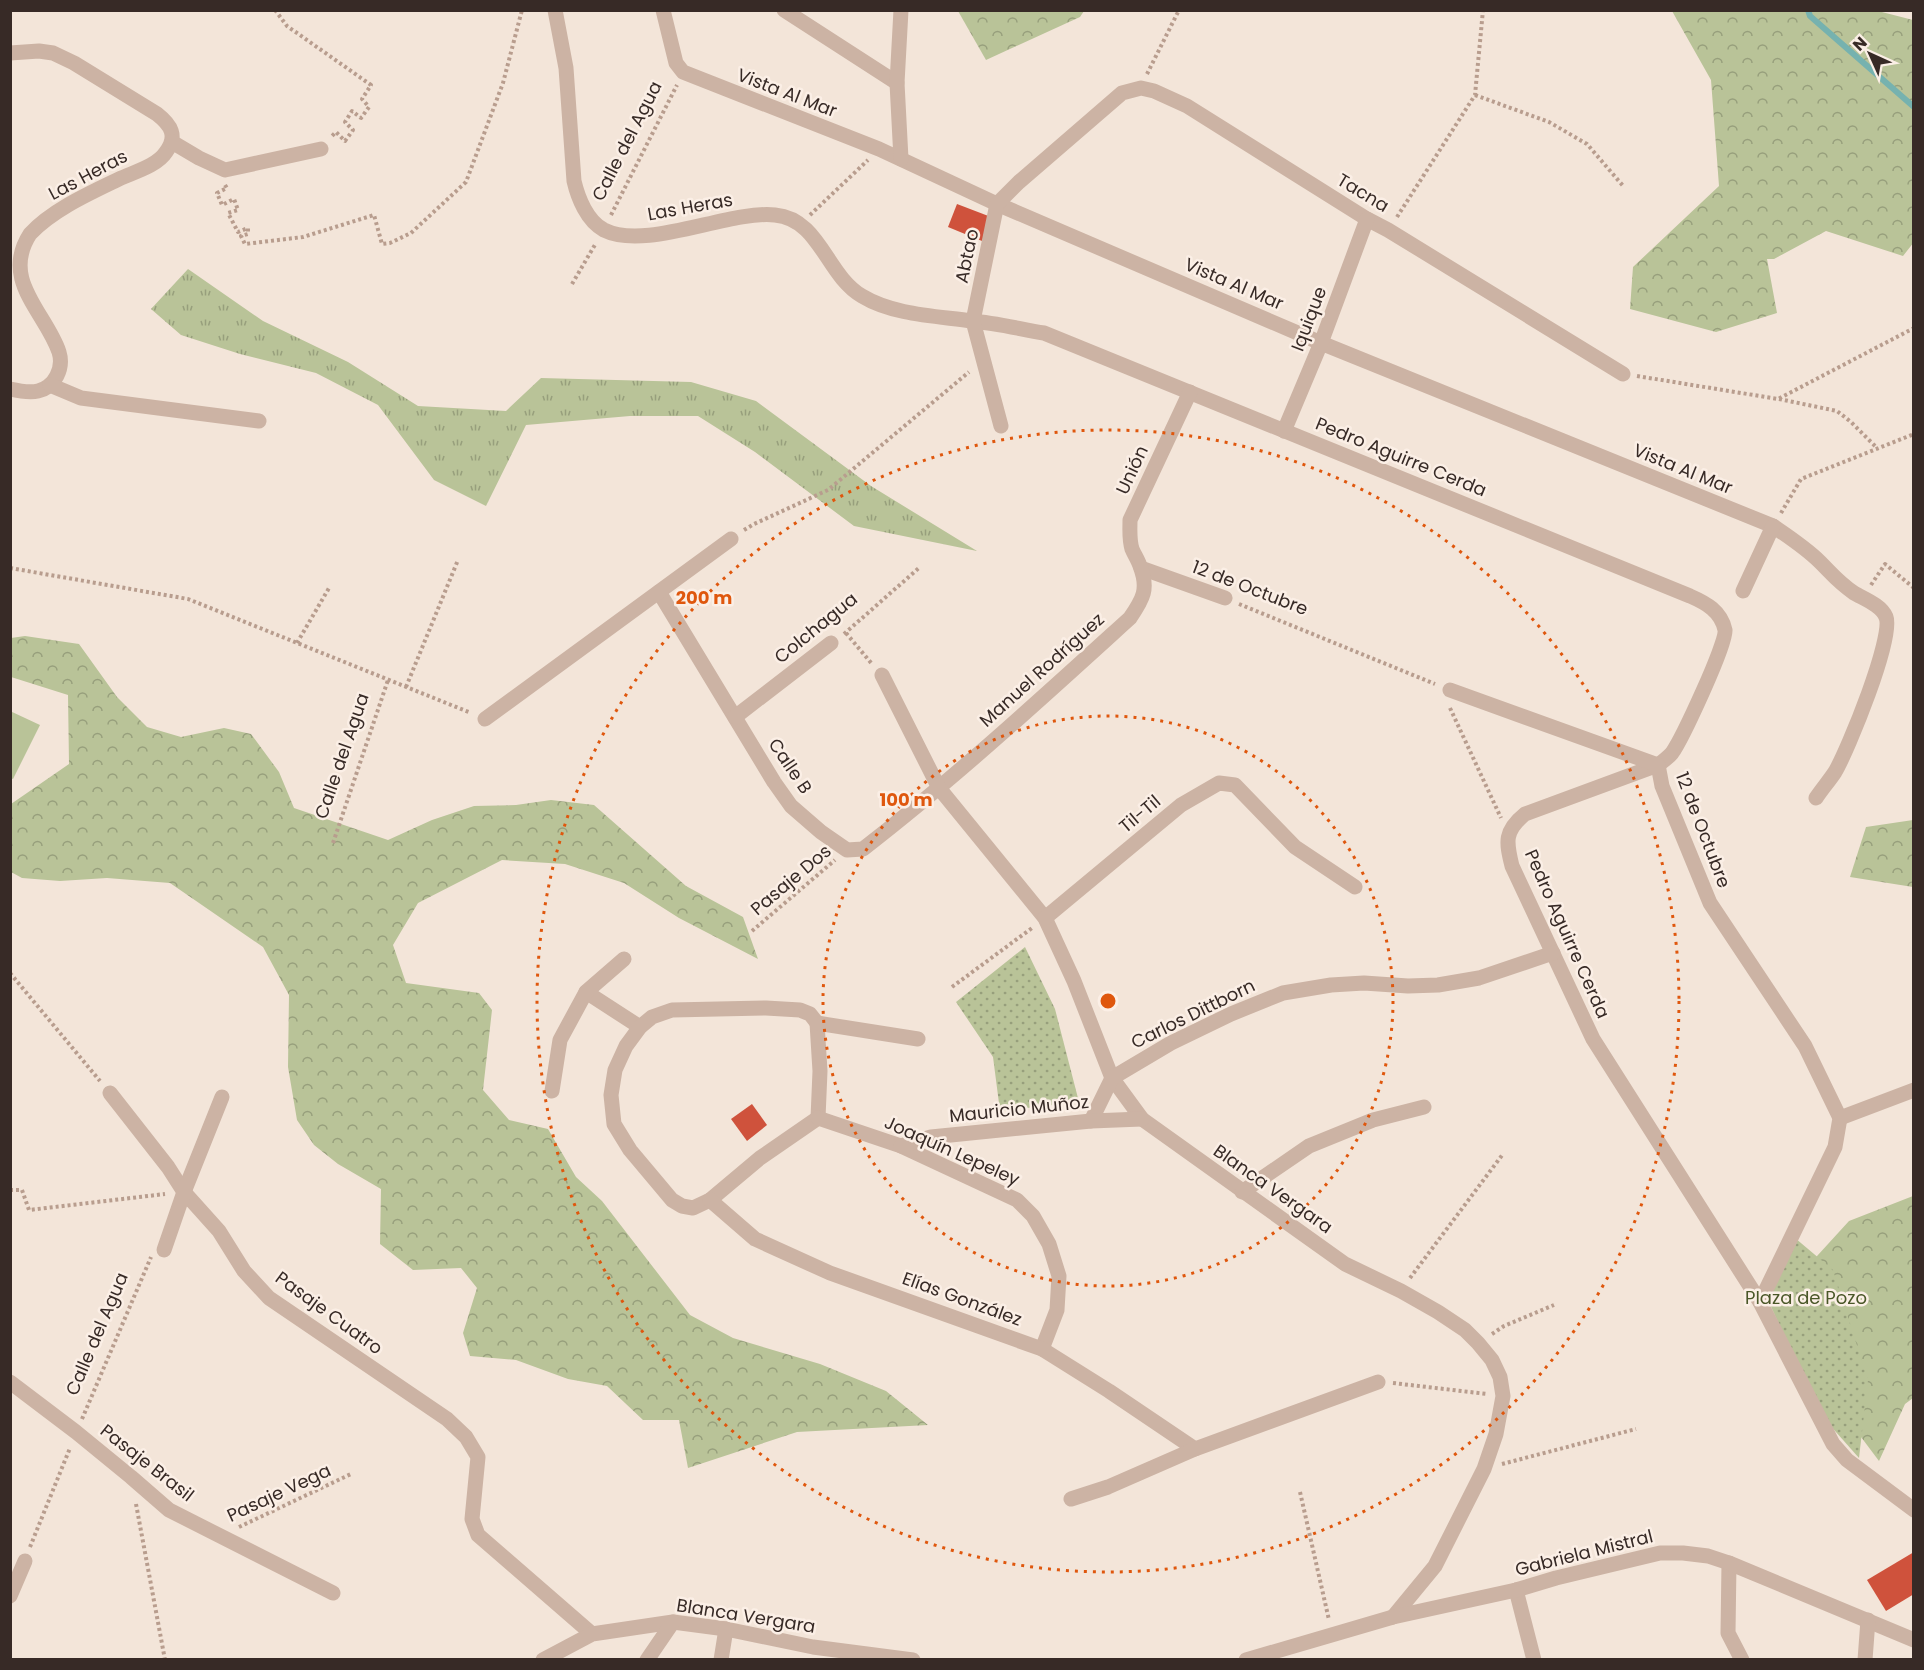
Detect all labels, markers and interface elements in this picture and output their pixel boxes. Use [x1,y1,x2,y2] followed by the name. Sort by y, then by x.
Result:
[1840,24,1900,84] north arrow
[1847,31,1872,56] text: N
[734,62,841,123] street label: Vista Al Mar
[586,77,668,205] street label: Calle del Agua
[44,143,132,206] street label: Las Heras
[1333,167,1394,218] street label: Tacna
[645,187,734,226] street label: Las Heras
[949,227,984,285] street label: Abtao
[1181,251,1288,316] street label: Vista Al Mar
[1285,283,1332,355] street label: Iquique
[1312,411,1490,502] street label: Pedro Aguirre Cerda
[1630,437,1737,500] street label: Vista Al Mar
[1109,441,1154,498] street label: Unión
[1189,554,1312,621] street label: 12 de Octubre
[676,585,732,610] text: 200 m
[769,586,863,669] street label: Colchagua
[974,607,1109,732] street label: Manuel Rodríguez
[308,690,375,822] street label: Calle del Agua
[763,733,818,798] street label: Calle B
[1670,768,1737,891] street label: 12 de Octubre
[879,787,933,812] text: 100 m
[1114,789,1166,838] street label: Til-Til
[745,838,836,921] street label: Pasaje Dos
[1519,845,1616,1022] street label: Pedro Aguirre Cerda
[1127,973,1259,1054] street label: Carlos Dittborn
[1098,991,1118,1011] centre of rings
[948,1089,1090,1128] street label: Mauricio Muñoz
[881,1110,1024,1192] street label: Joaquín Lepeley
[1209,1138,1338,1239] street label: Blanca Vergara
[271,1265,388,1360] street label: Pasaje Cuatro
[899,1265,1025,1332] street label: Elías González
[59,1268,134,1399] street label: Calle del Agua
[1745,1285,1867,1310] park label: Plaza de Pozo
[95,1418,199,1507] street label: Pasaje Brasil
[223,1457,335,1528] street label: Pasaje Vega
[1512,1523,1655,1582] street label: Gabriela Mistral
[675,1592,817,1639] street label: Blanca Vergara

